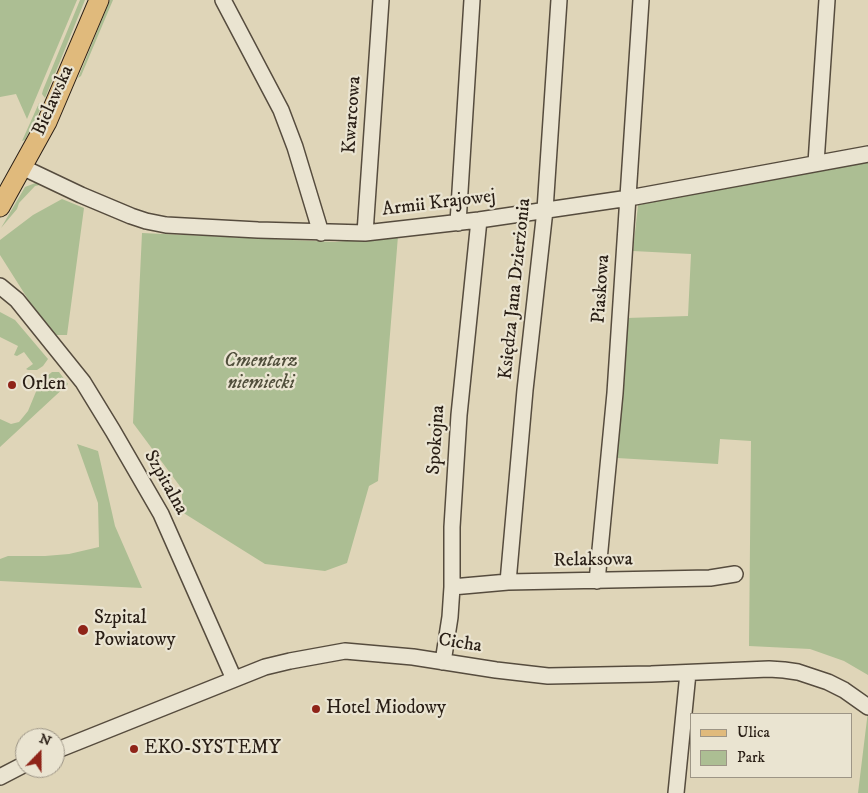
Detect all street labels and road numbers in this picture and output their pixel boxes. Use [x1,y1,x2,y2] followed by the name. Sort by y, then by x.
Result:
[28,62,80,140] street label: Bielawska
[339,75,367,155] street label: Kwarcowa
[381,186,497,222] street label: Armii Krajowej
[495,197,537,381] street label: Księdza Jana Dzierżonia
[588,254,616,324] street label: Piaskowa
[423,404,451,476] street label: Spokojna
[138,447,192,519] street label: Szpitalna
[553,549,633,573] street label: Relaksowa
[437,629,483,659] street label: Cicha

